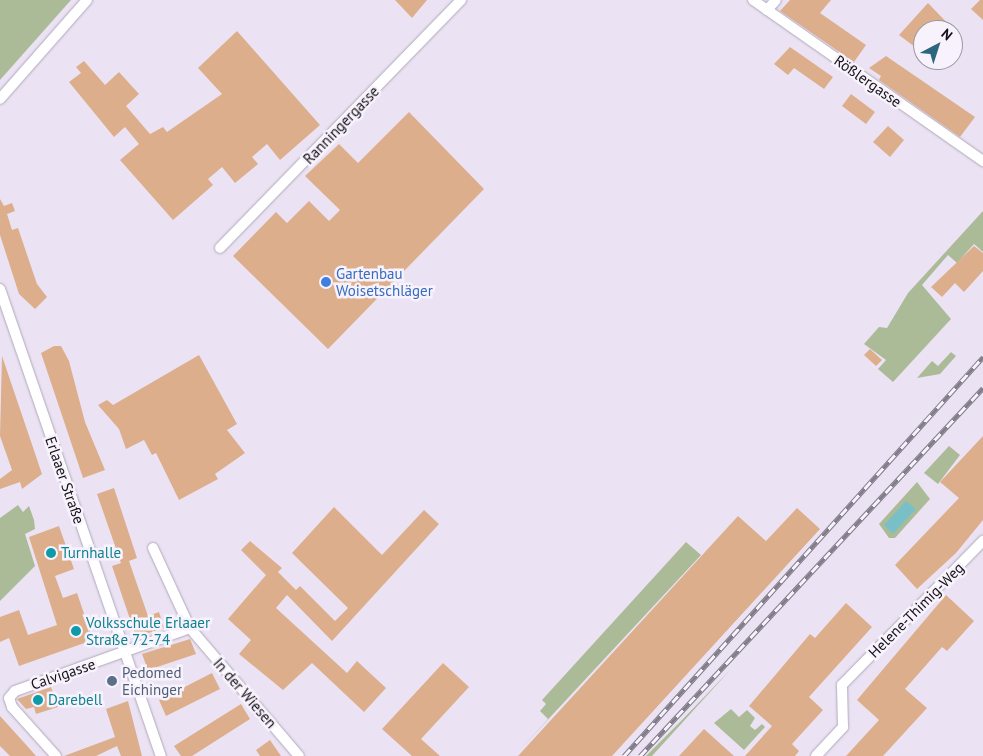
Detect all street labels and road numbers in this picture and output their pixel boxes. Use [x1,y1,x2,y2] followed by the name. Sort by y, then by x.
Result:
[831,51,905,111] street label: Rößlergasse
[299,82,383,168] street label: Ranningergasse
[42,434,88,526] street label: Erlaaer Straße
[865,559,967,661] street label: Helene-Thimig-Weg
[209,654,281,732] street label: In der Wiesen
[28,655,98,693] street label: Calvigasse

